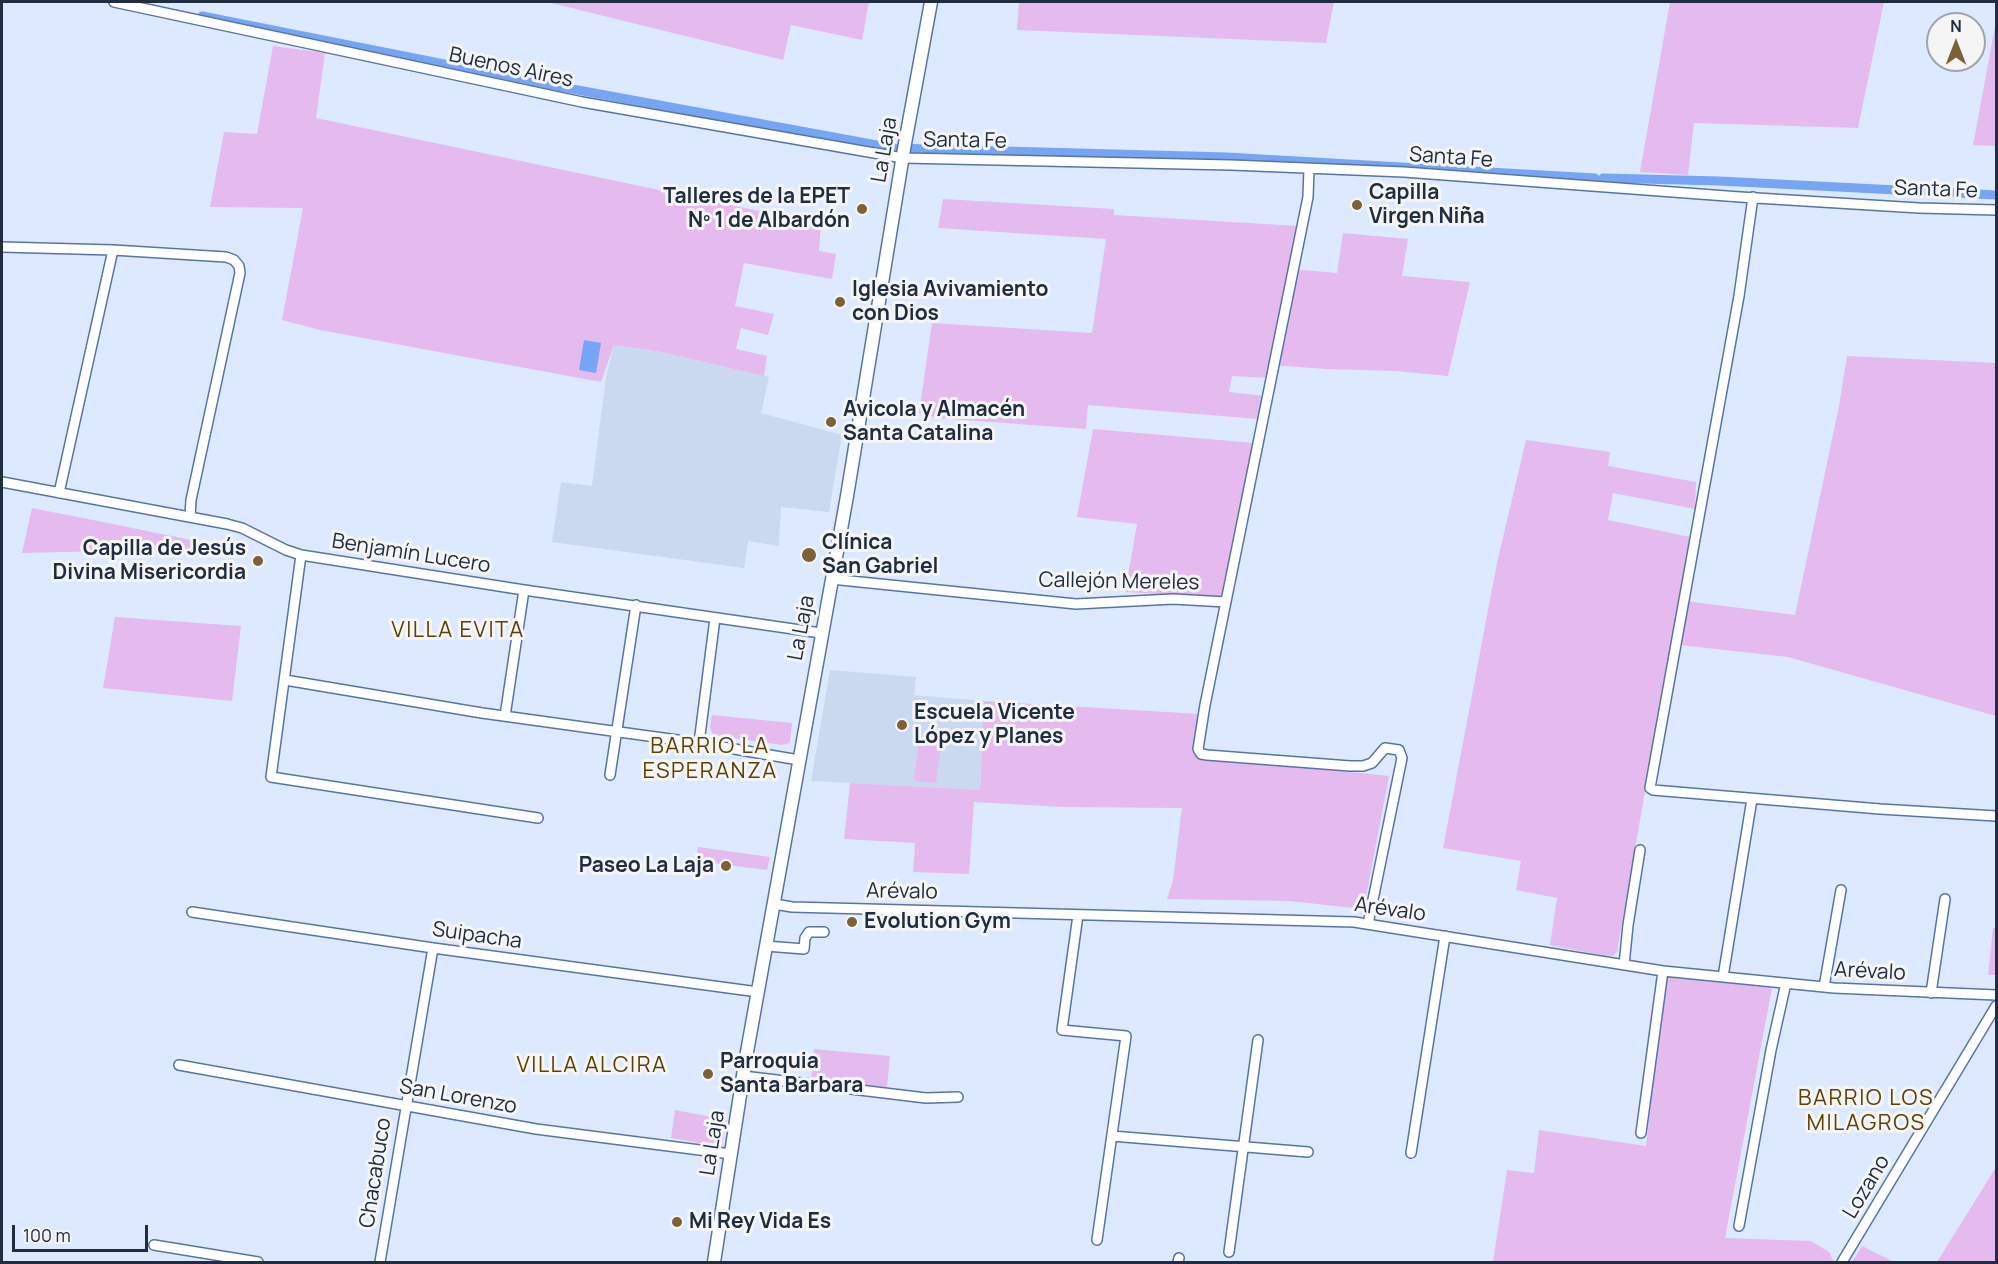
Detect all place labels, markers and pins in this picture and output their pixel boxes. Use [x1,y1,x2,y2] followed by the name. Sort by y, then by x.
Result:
[1369,180,1485,230] place label: Capilla Virgen Niña
[663,184,850,234] place label: Talleres de la EPET Nº 1 de Albardón
[1350,198,1364,212] marker: Capilla Virgen Niña
[855,202,869,216] marker: Talleres de la EPET Nº 1 de Albardón
[852,277,1048,327] place label: Iglesia Avivamiento con Dios
[833,295,847,309] marker: Iglesia Avivamiento con Dios
[843,397,1025,447] place label: Avicola y Almacén Santa Catalina
[824,415,838,429] marker: Avicola y Almacén Santa Catalina
[822,530,938,580] place label: Clínica San Gabriel
[52,536,246,586] place label: Capilla de Jesús Divina Misericordia
[800,546,818,564] marker: Clínica San Gabriel
[251,554,265,568] marker: Capilla de Jesús Divina Misericordia
[914,700,1075,750] place label: Escuela Vicente López y Planes
[895,718,909,732] marker: Escuela Vicente López y Planes
[579,853,714,879] place label: Paseo La Laja
[719,859,733,873] marker: Paseo La Laja
[864,909,1011,935] place label: Evolution Gym
[845,915,859,929] marker: Evolution Gym
[720,1049,863,1099] place label: Parroquia Santa Barbara
[701,1067,715,1081] marker: Parroquia Santa Barbara
[689,1209,831,1235] place label: Mi Rey Vida Es
[670,1215,684,1229] marker: Mi Rey Vida Es

